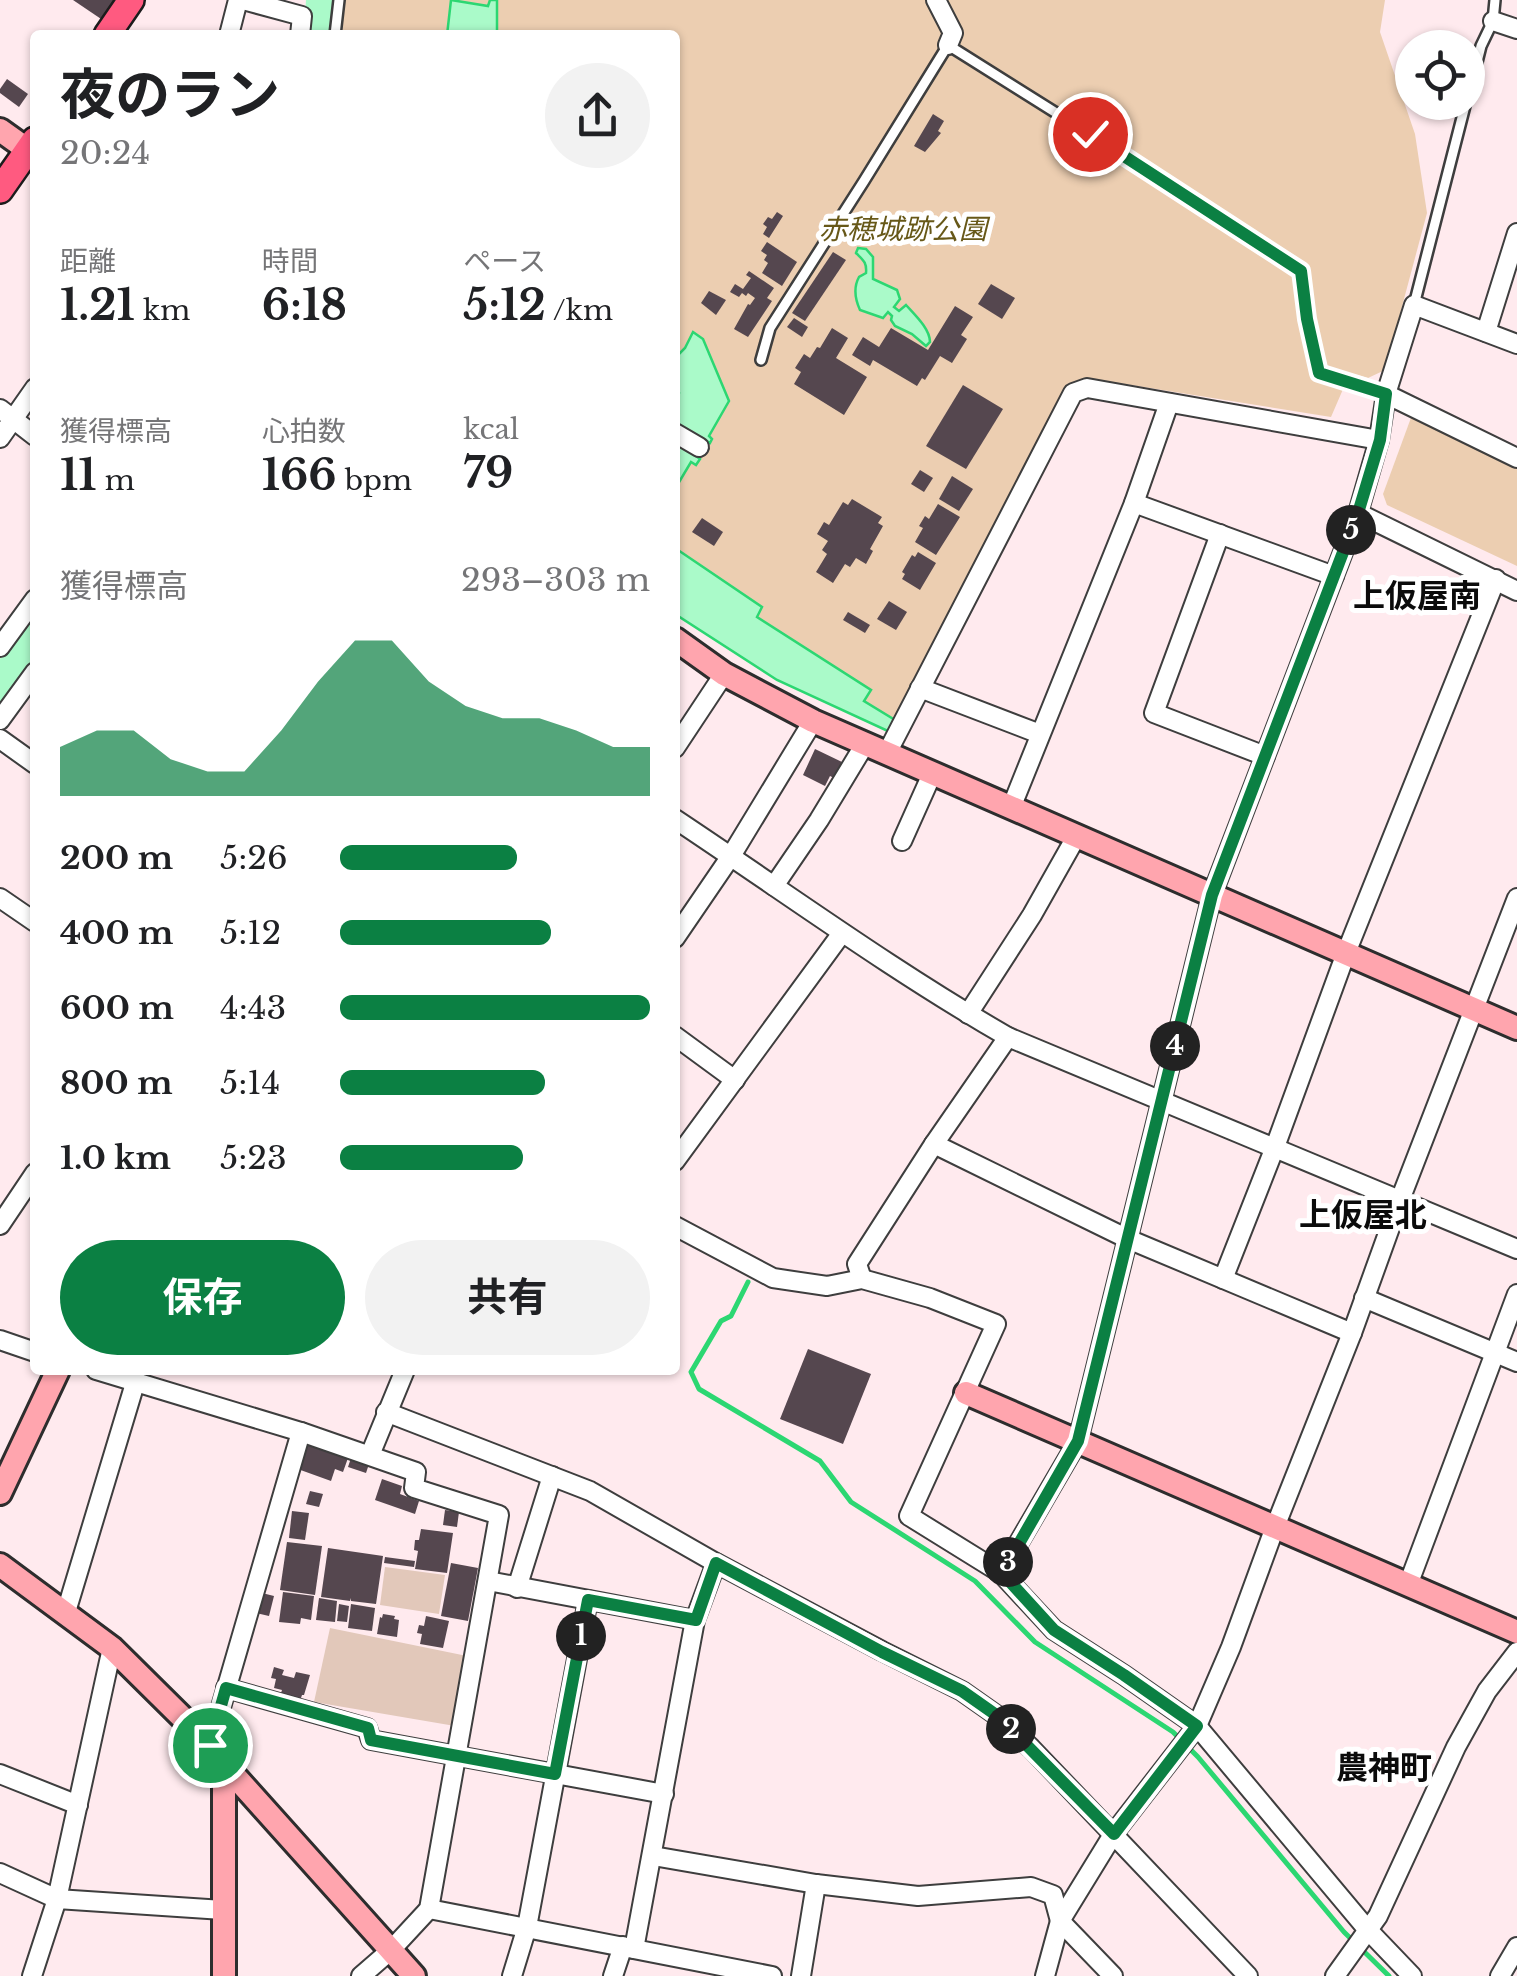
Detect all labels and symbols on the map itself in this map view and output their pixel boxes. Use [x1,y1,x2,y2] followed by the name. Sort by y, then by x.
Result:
[1048,92,1133,177] pin
[819,212,991,247] park label: 赤穂城跡公園
[1326,505,1376,555] pin: 5
[1353,576,1481,616] district label: 上仮屋南
[1150,1021,1200,1071] pin: 4
[1299,1195,1427,1235] district label: 上仮屋北
[983,1537,1033,1587] pin: 3
[556,1611,606,1661] pin: 1
[168,1703,253,1788] pin
[986,1704,1036,1754] pin: 2
[1336,1748,1432,1788] district label: 農神町

